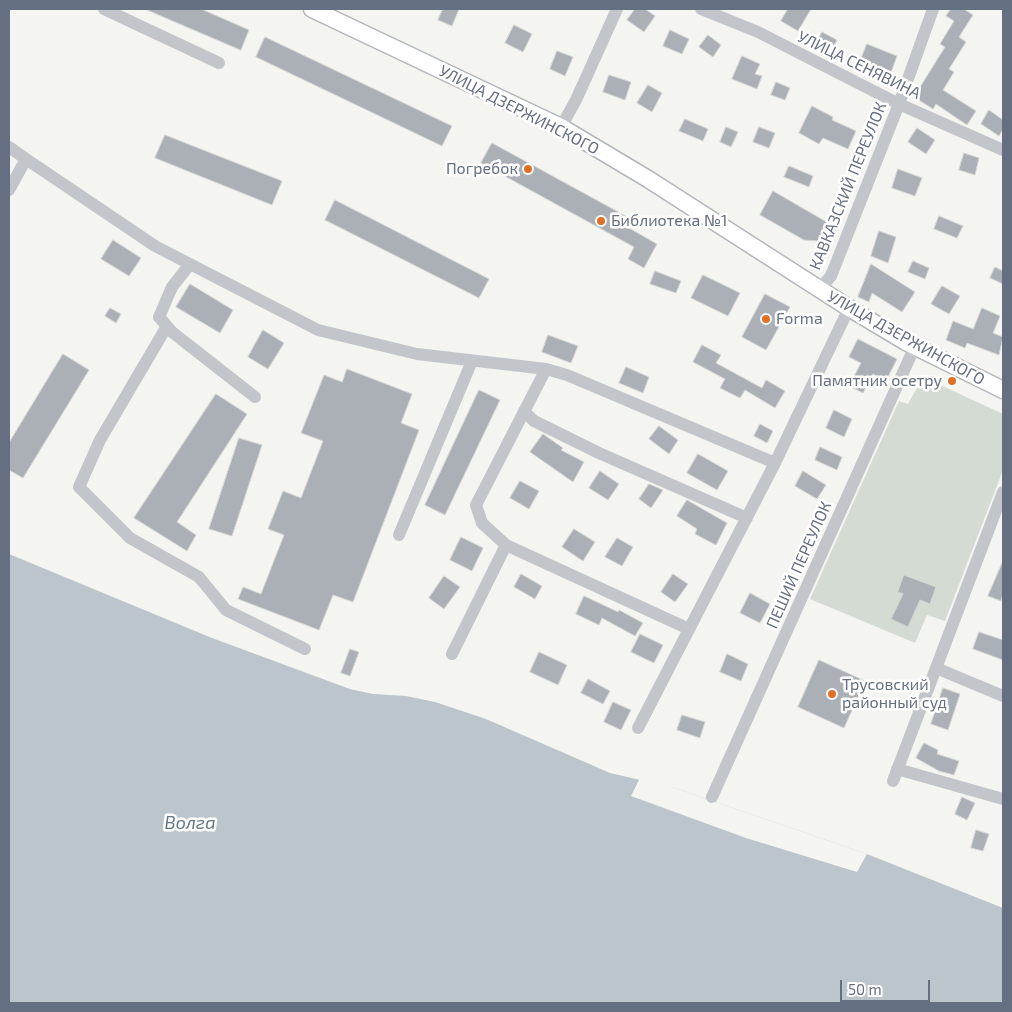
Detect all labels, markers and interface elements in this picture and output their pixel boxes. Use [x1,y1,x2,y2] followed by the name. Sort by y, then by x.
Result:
[794,27,924,103] street label: УЛИЦА СЕНЯВИНА
[436,61,602,159] street label: УЛИЦА ДЗЕРЖИНСКОГО
[806,99,890,273] street label: КАВКАЗСКИЙ ПЕРЕУЛОК
[446,159,518,179] place label: Погребок
[522,163,534,175] marker: Погребок
[611,211,727,231] place label: Библиотека №1
[595,215,607,227] marker: Библиотека №1
[824,287,988,389] street label: УЛИЦА ДЗЕРЖИНСКОГО
[776,309,823,329] place label: Forma
[760,313,772,325] marker: Forma
[812,371,942,391] place label: Памятник осетру
[946,375,958,387] marker: Памятник осетру
[762,498,836,632] street label: ПЕШИЙ ПЕРЕУЛОК
[842,675,947,713] place label: Трусовский районный суд
[826,688,838,700] marker: Трусовский районный суд
[165,812,215,834] water label: Волга
[842,970,932,1002] scale bar
[848,980,882,998] text: 50 m

